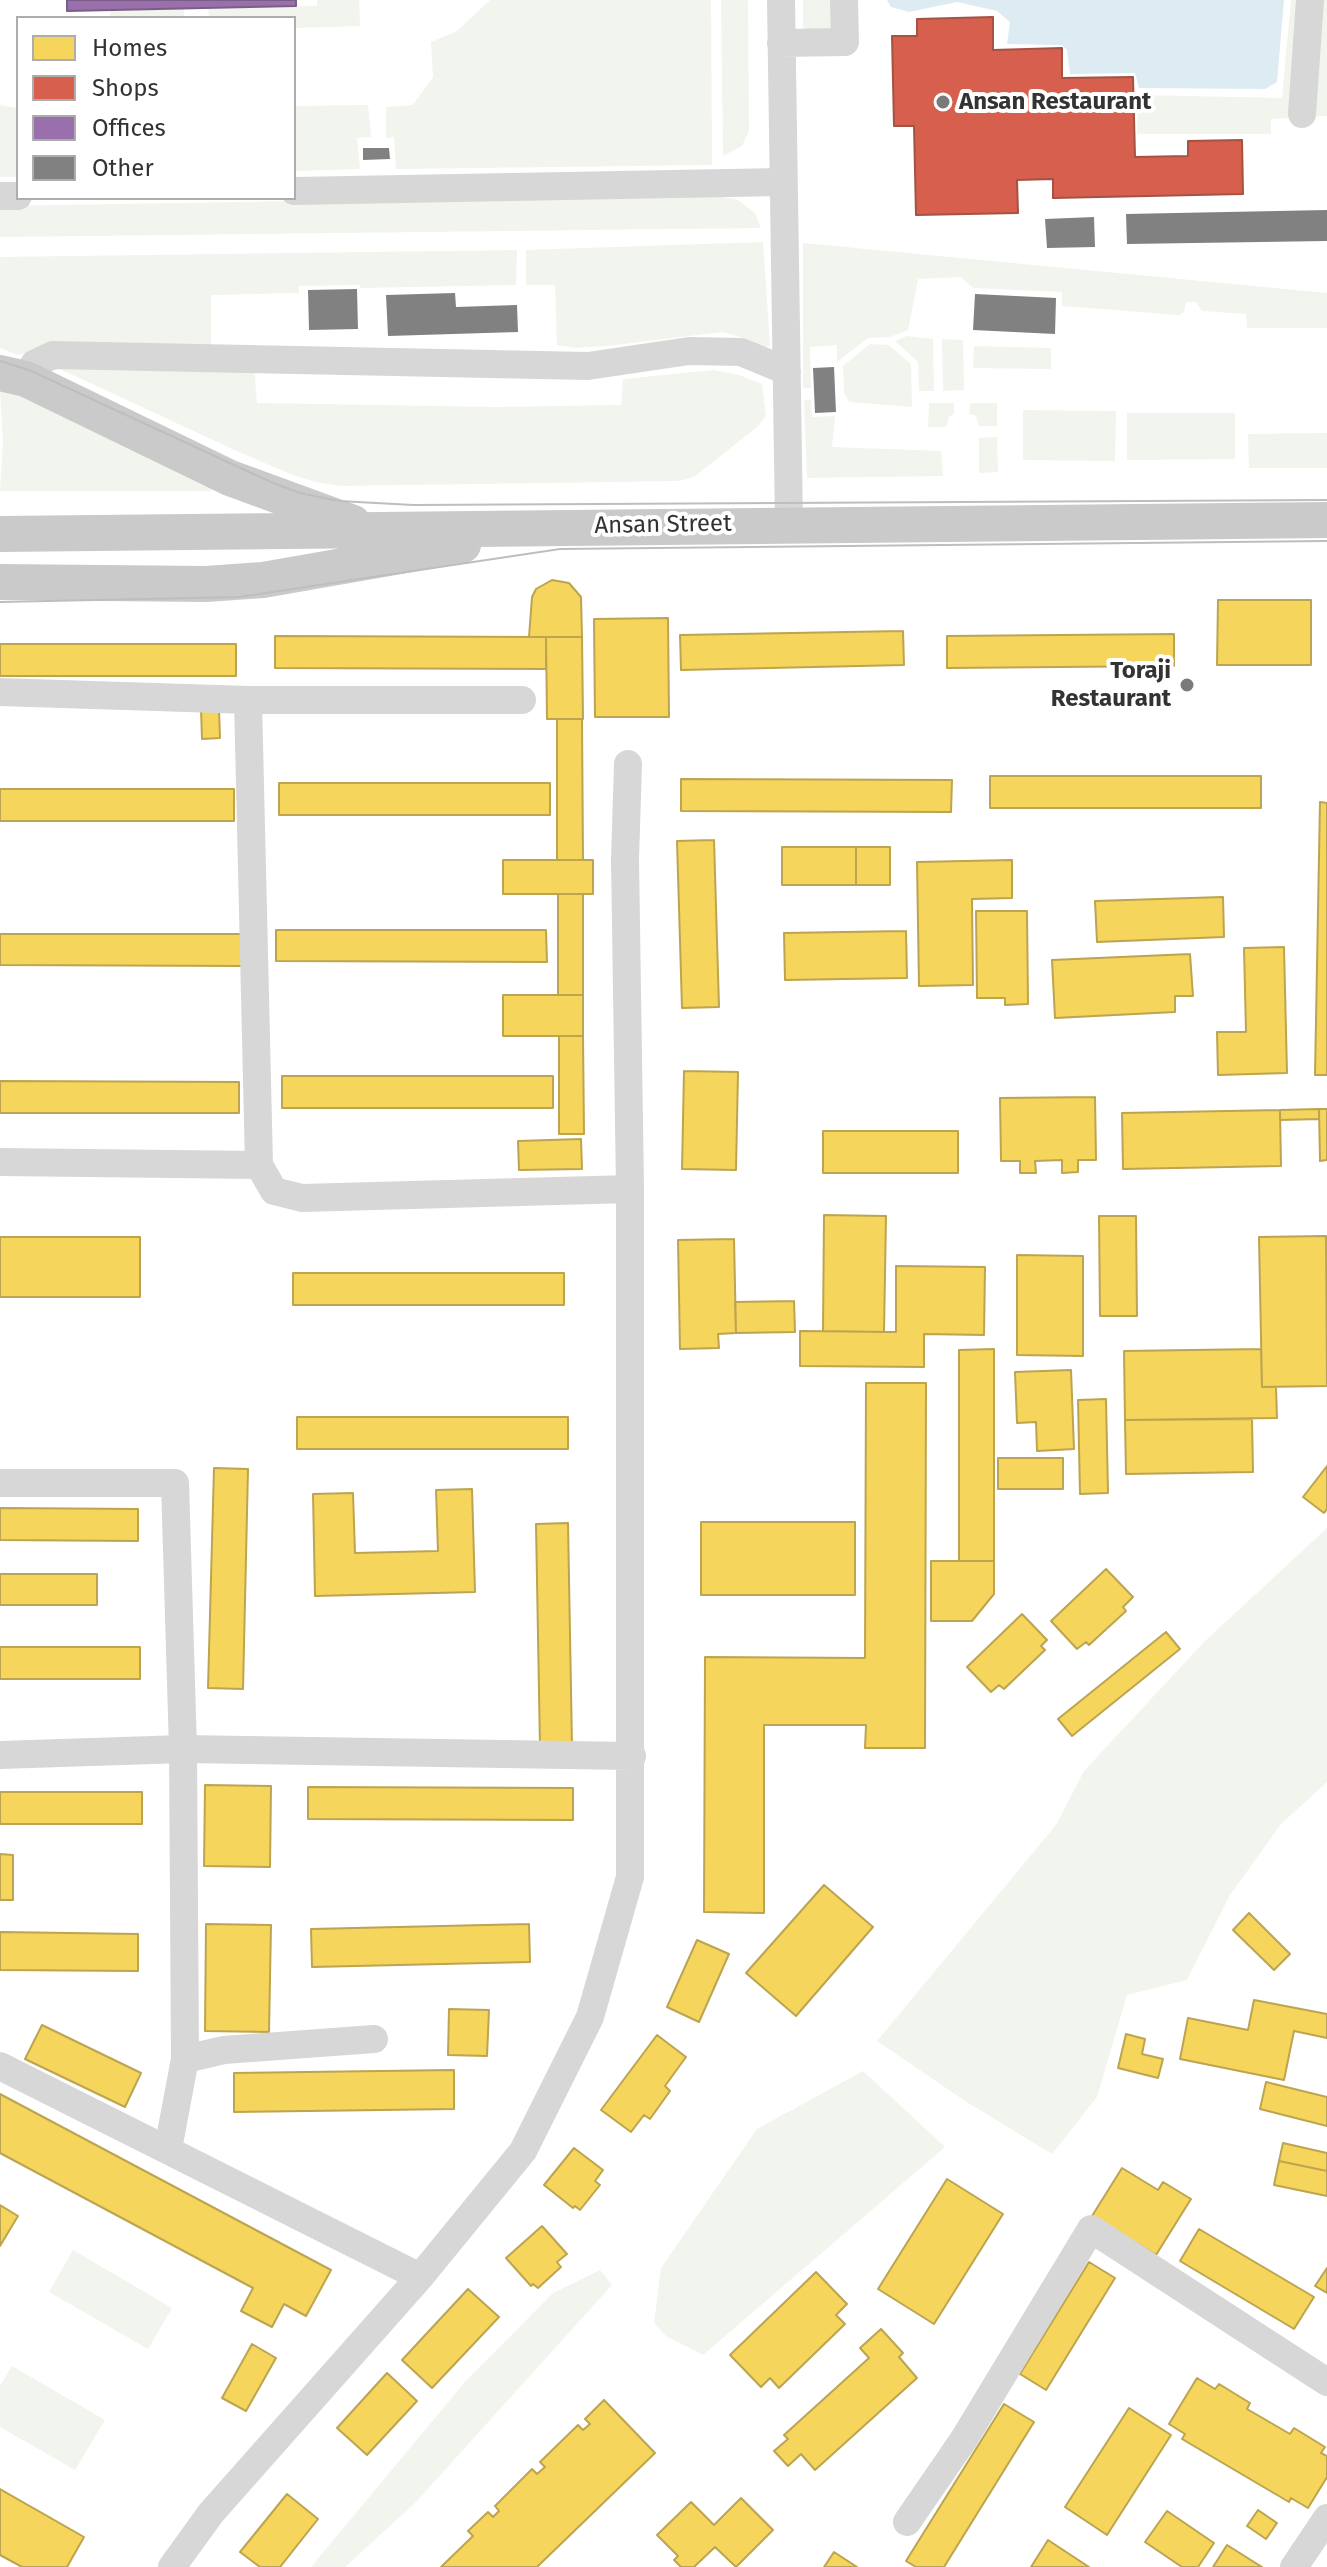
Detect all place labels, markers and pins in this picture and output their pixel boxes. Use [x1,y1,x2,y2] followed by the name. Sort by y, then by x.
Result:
[959,88,1151,116] place label: Ansan Restaurant
[934,93,952,111] marker: Ansan Restaurant
[1051,657,1171,713] place label: Toraji Restaurant
[1178,676,1196,694] marker: Toraji Restaurant

